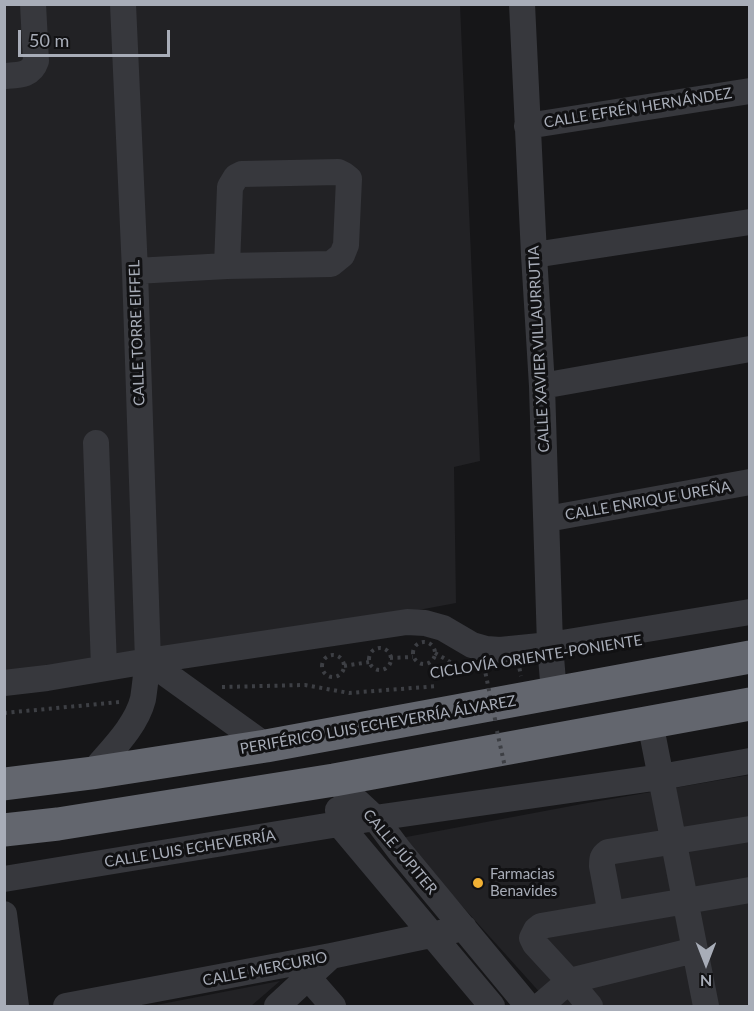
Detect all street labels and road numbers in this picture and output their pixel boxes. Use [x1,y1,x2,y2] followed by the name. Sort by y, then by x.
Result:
[543,84,733,132] street label: CALLE EFRÉN HERNÁNDEZ
[525,245,553,453] street label: CALLE XAVIER VILLAURRUTIA
[125,260,149,406] street label: CALLE TORRE EIFFEL
[564,478,732,524] street label: CALLE ENRIQUE UREÑA
[429,631,643,683] street label: CICLOVÍA ORIENTE-PONIENTE
[239,692,517,758] street label: PERIFÉRICO LUIS ECHEVERRÍA ÁLVAREZ
[359,806,441,898] street label: CALLE JÚPITER
[103,827,277,871] street label: CALLE LUIS ECHEVERRÍA
[201,948,329,990] street label: CALLE MERCURIO

